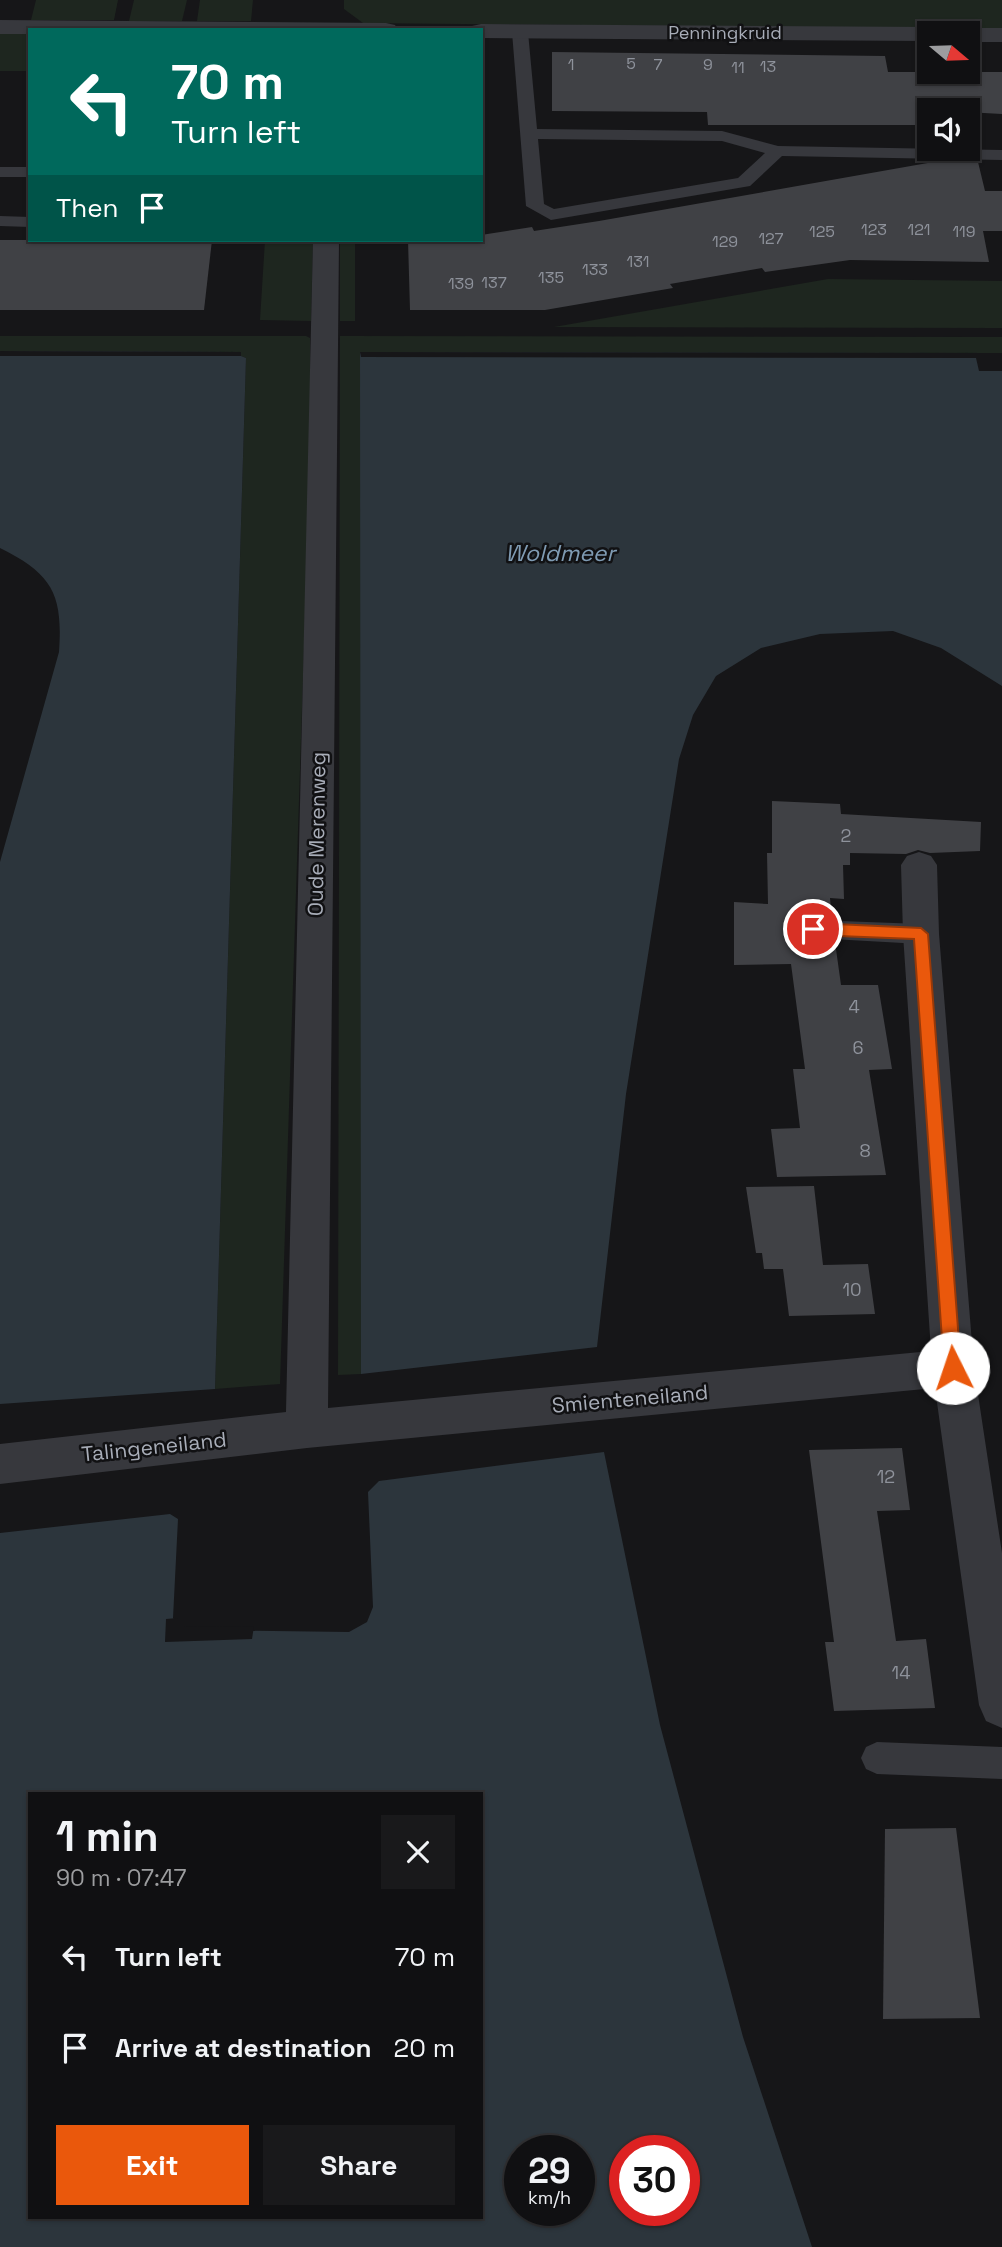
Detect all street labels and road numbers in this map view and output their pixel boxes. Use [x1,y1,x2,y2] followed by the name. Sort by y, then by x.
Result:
[668,21,782,44] street label: Penningkruid
[302,752,331,916] street label: Oude Merenweg
[551,1378,709,1419] street label: Smienteneiland
[80,1425,228,1468] street label: Talingeneiland

